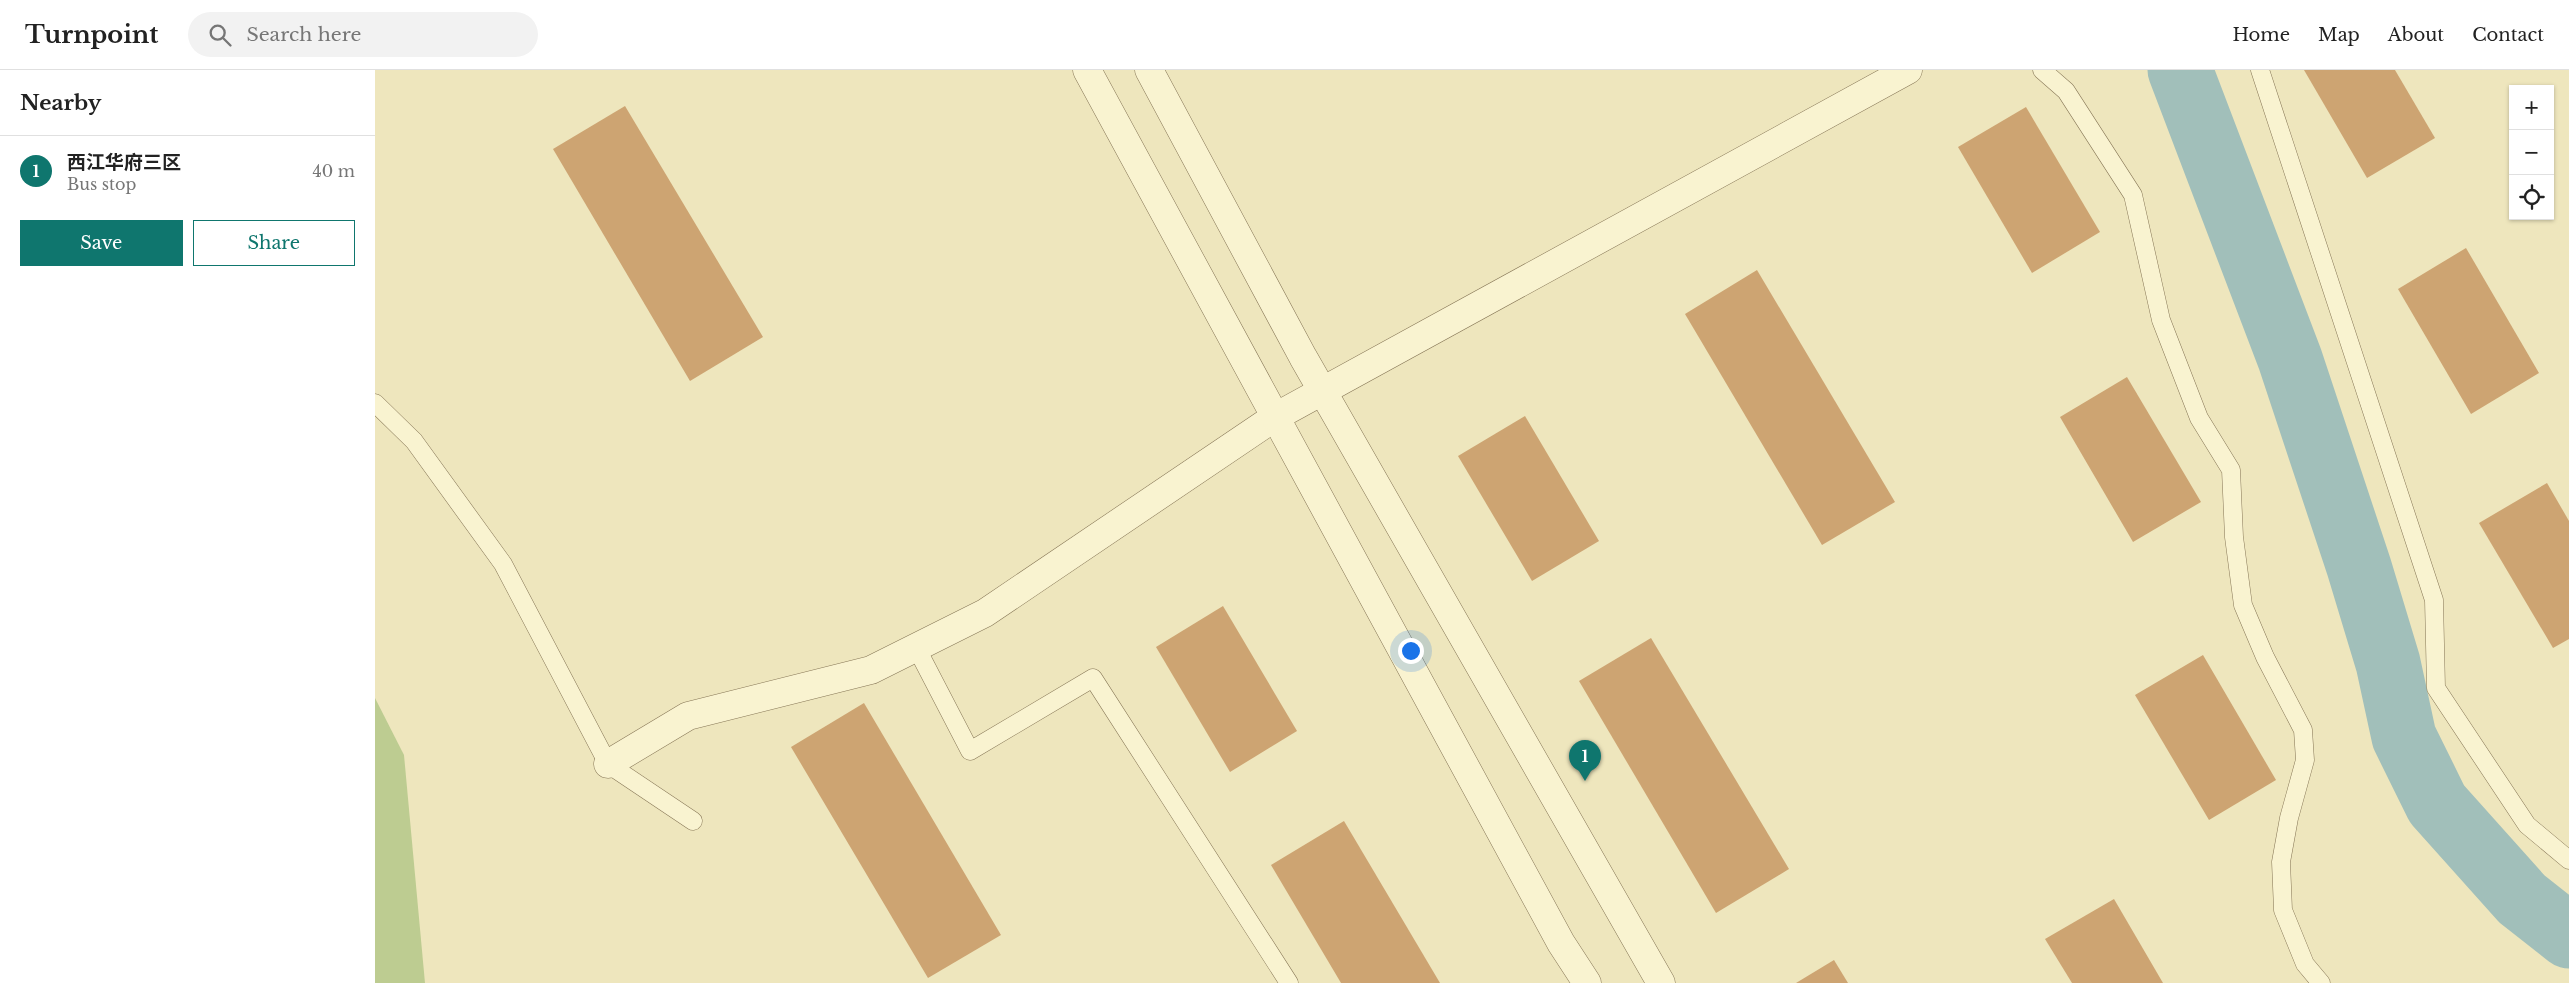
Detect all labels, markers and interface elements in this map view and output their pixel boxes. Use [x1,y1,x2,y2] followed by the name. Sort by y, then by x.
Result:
[188,12,538,57] search box
[25,20,158,49] text: Turnpoint
[206,21,234,49] icon: search
[246,23,361,46] text: Search here
[2232,24,2290,46] text: Home
[2318,24,2360,46] text: Map
[2388,24,2444,46] text: About
[2472,24,2544,46] text: Contact
[2509,85,2554,220] map controls
[2509,85,2554,130] button: +
[20,90,101,116] text: Nearby
[2509,130,2554,175] button: −
[67,151,181,174] text: 西江华府三区
[33,161,39,181] text: 1
[312,161,355,181] text: 40 m
[67,174,136,194] text: Bus stop
[2509,175,2554,220] button: locate
[20,220,183,266] button: Save
[193,220,355,266] button: Share
[1398,638,1424,664] your location
[1569,740,1601,781] pin: 1

